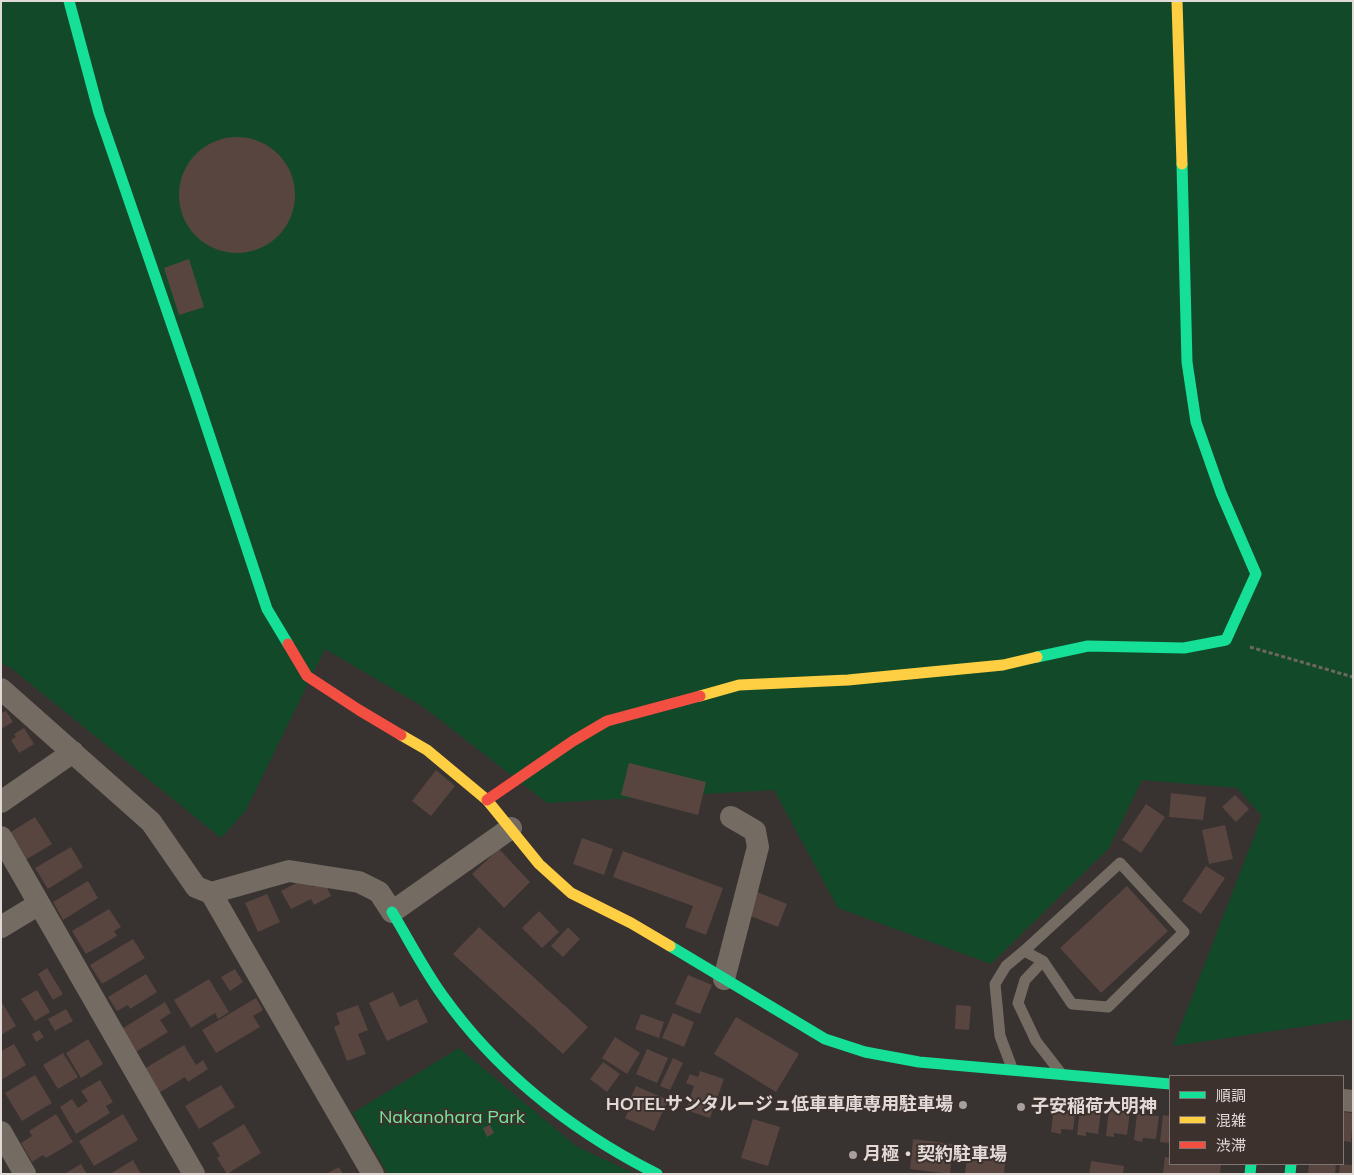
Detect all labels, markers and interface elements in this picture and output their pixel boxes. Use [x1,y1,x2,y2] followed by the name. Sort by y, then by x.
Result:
[1169,1075,1344,1165] legend
[1216,1086,1246,1105] text: 順調
[606,1094,953,1116] place label: HOTELサンタルージュ低車車庫専用駐車場
[1031,1096,1157,1118] place label: 子安稲荷大明神
[957,1099,969,1111] marker: HOTELサンタルージュ低車車庫専用駐車場
[1015,1101,1027,1113] marker: 子安稲荷大明神
[379,1107,525,1129] park label: Nakanohara Park
[1216,1111,1246,1130] text: 混雑
[1216,1136,1246,1155] text: 渋滞
[863,1144,1007,1166] place label: 月極・契約駐車場
[847,1149,859,1161] marker: 月極・契約駐車場

